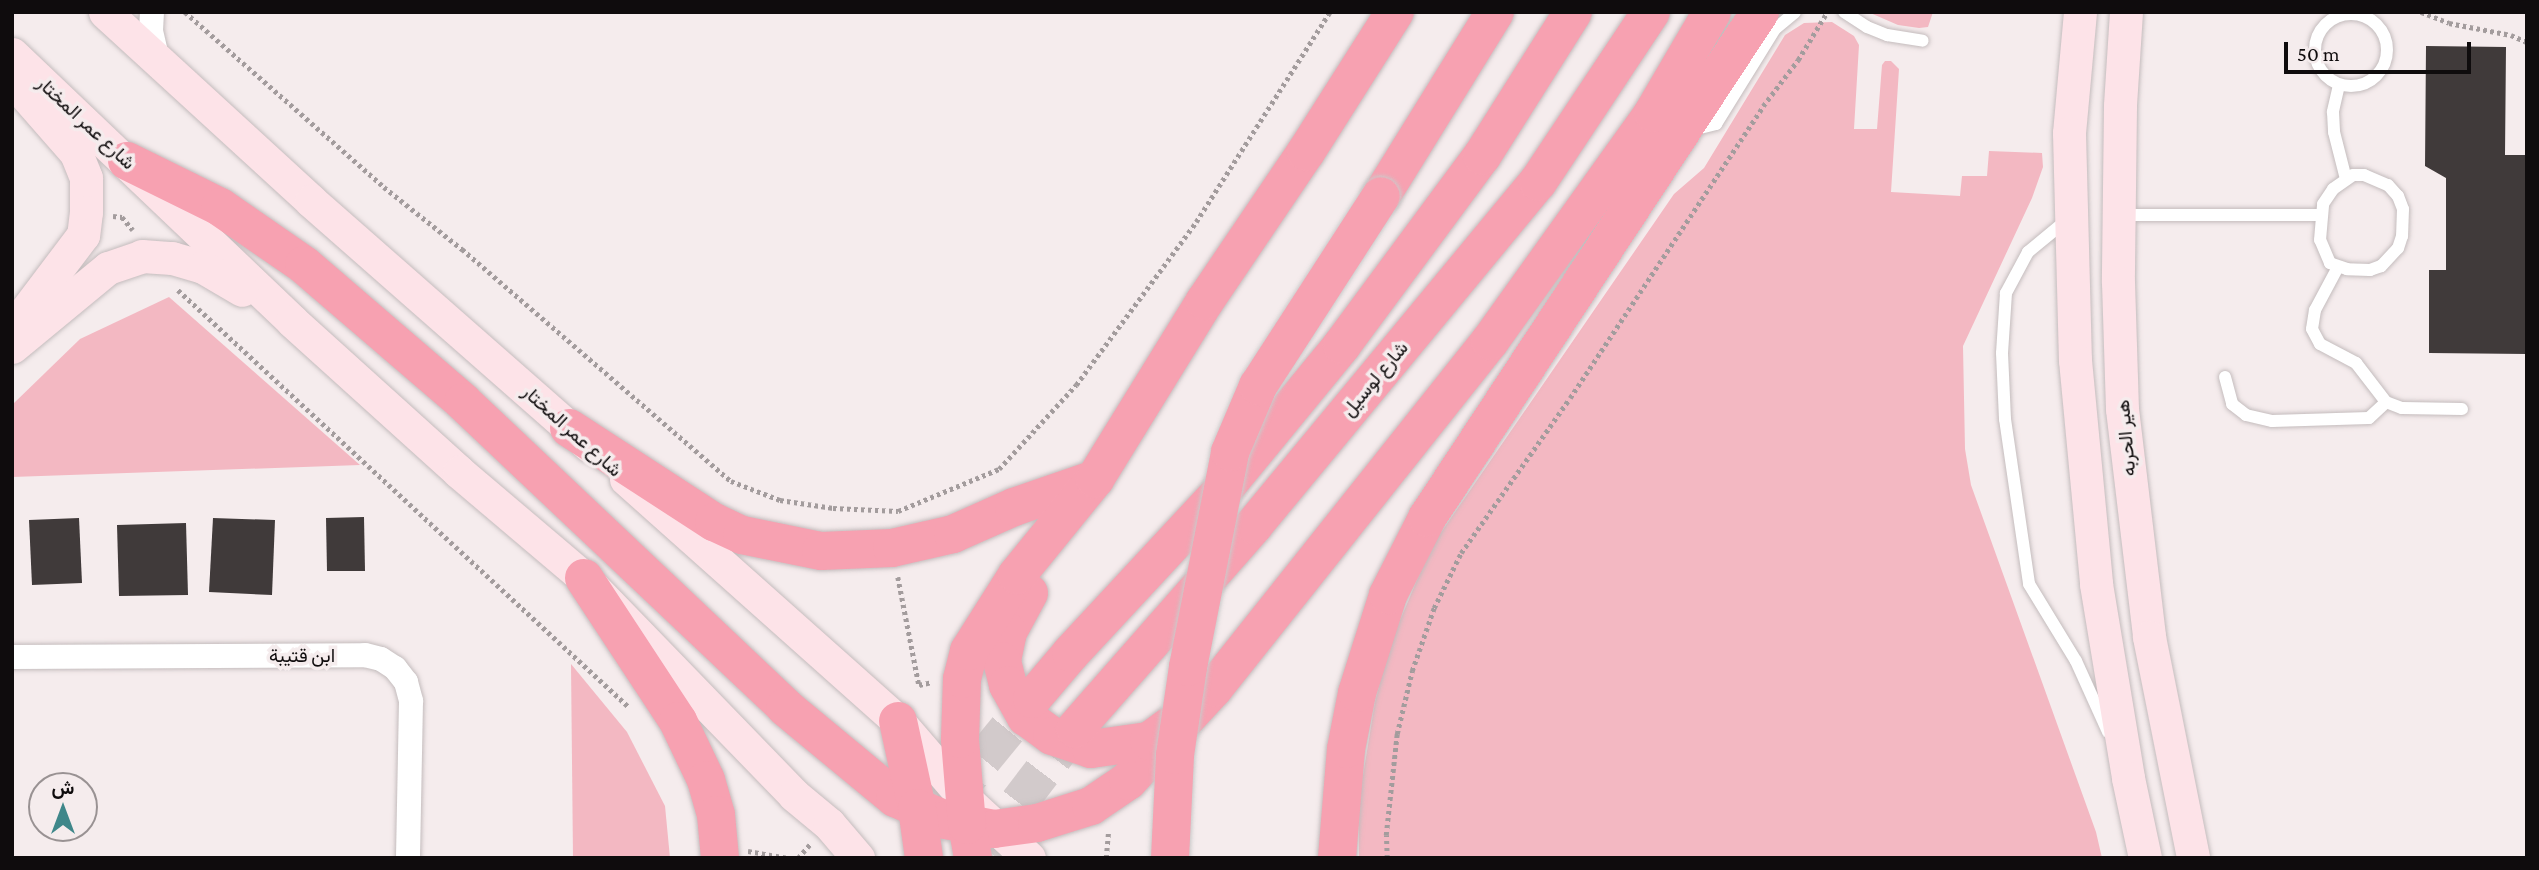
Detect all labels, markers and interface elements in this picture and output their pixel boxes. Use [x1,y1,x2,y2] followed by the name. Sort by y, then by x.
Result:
[2287,28,2474,72] scale bar
[2297,42,2340,66] text: 50 m
[32,72,140,174] street label: شارع عمر المختار
[1337,337,1413,421] street label: شارع لوسيل
[518,380,626,482] street label: شارع عمر المختار
[2111,399,2141,477] street label: هير الحربه
[269,645,335,667] street label: ابن قتيبة
[28,772,98,842] north arrow
[52,777,74,798] text: ش

